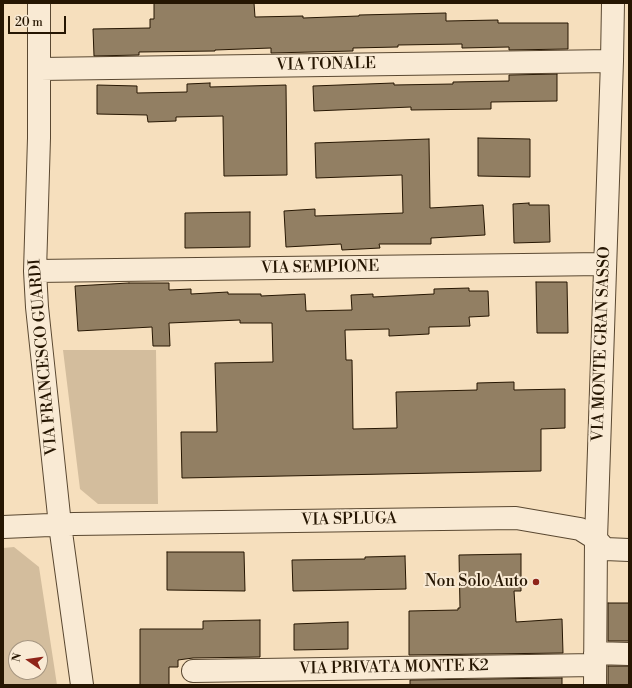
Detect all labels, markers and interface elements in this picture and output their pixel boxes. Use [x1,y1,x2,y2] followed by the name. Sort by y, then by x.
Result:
[10,8,68,34] scale bar
[15,15,43,30] text: 20 m
[276,55,376,75] street label: VIA TONALE
[589,246,615,442] street label: VIA MONTE GRAN SASSO
[261,257,379,279] street label: VIA SEMPIONE
[26,258,62,456] street label: VIA FRANCESCO GUARDI
[301,510,397,530] street label: VIA SPLUGA
[425,572,528,592] place label: Non Solo Auto
[531,577,541,587] marker: Non Solo Auto
[8,640,48,680] north arrow
[9,652,25,663] text: N
[299,657,489,679] street label: VIA PRIVATA MONTE K2

